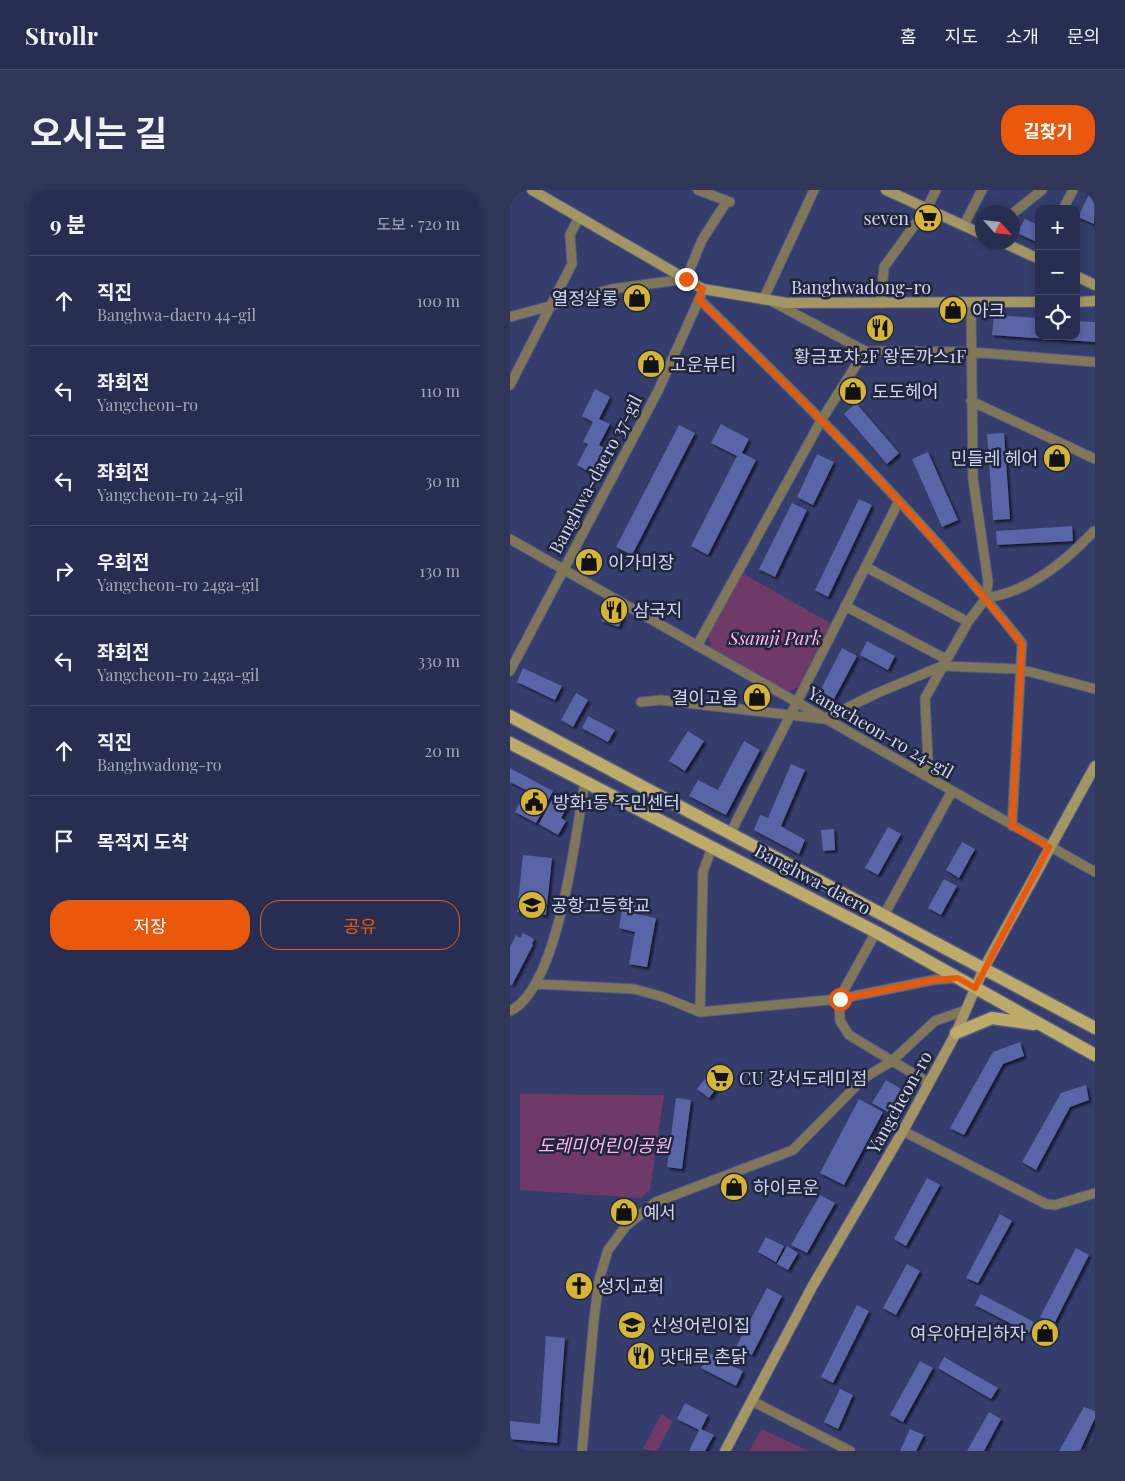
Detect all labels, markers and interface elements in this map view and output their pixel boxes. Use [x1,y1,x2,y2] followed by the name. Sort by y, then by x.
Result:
[25,19,98,51] text: Strollr
[900,24,917,48] text: 홈
[945,24,978,48] text: 지도
[1006,24,1039,48] text: 소개
[1067,24,1100,48] text: 문의
[1001,105,1095,155] button: 길찾기
[30,108,167,155] text: 오시는 길
[913,203,943,233] supermarket icon: seven
[975,205,1020,250] north arrow
[1035,205,1080,340] map controls
[1035,205,1080,250] button: +
[863,206,909,230] place label: seven
[50,209,86,237] text: 9 분
[376,213,460,234] text: 도보 · 720 m
[1035,250,1080,295] button: −
[675,268,698,291] route end
[791,275,931,299] street label: Banghwadong-ro
[97,278,132,304] text: 직진
[622,283,652,313] shop icon: 열정살롱
[552,286,618,310] place label: 열정살롱
[50,287,78,315] icon: ahead
[417,290,460,311] text: 100 m
[938,295,968,325] shop icon: 아크
[1035,295,1080,340] button: locate
[972,298,1005,322] place label: 아크
[97,304,256,325] text: Banghwa-daero 44-gil
[865,313,895,343] restaurant icon: 황금포차2F 왕돈까스1F
[794,344,966,368] place label: 황금포차2F 왕돈까스1F
[636,349,666,379] shop icon: 고운뷰티
[670,352,736,376] place label: 고운뷰티
[97,368,149,394] text: 좌회전
[838,376,868,406] shop icon: 도도헤어
[50,377,78,405] icon: left
[872,379,938,403] place label: 도도헤어
[420,380,460,401] text: 110 m
[543,390,647,558] street label: Banghwa-daero 37-gil
[97,394,198,415] text: Yangcheon-ro
[1042,443,1072,473] shop icon: 민들레 헤어
[951,446,1038,470] place label: 민들레 헤어
[97,458,149,484] text: 좌회전
[50,467,78,495] icon: left
[425,470,460,491] text: 30 m
[97,484,243,505] text: Yangcheon-ro 24-gil
[574,547,604,577] shop icon: 이가미장
[97,548,149,574] text: 우회전
[608,550,674,574] place label: 이가미장
[50,557,78,585] icon: right
[419,560,460,581] text: 130 m
[97,574,259,595] text: Yangcheon-ro 24ga-gil
[599,595,629,625] restaurant icon: 삼국지
[633,598,683,622] place label: 삼국지
[728,626,821,650] park label: Ssamji Park
[97,638,149,664] text: 좌회전
[50,647,78,675] icon: left
[418,650,460,671] text: 330 m
[97,664,259,685] text: Yangcheon-ro 24ga-gil
[803,680,958,784] street label: Yangcheon-ro 24-gil
[742,682,772,712] shop icon: 결이고움
[672,685,738,709] place label: 결이고움
[97,728,132,754] text: 직진
[50,737,78,765] icon: ahead
[425,740,460,761] text: 20 m
[97,754,222,775] text: Banghwadong-ro
[519,787,549,817] public building icon: 방화1동 주민센터
[553,790,680,814] place label: 방화1동 주민센터
[50,827,78,855] icon: arrive
[97,828,189,854] text: 목적지 도착
[751,838,875,920] street label: Banghwa-daero
[517,890,547,920] school or university icon: 공항고등학교
[551,893,650,917] place label: 공항고등학교
[50,900,250,950] button: 저장
[260,900,460,950] button: 공유
[829,988,852,1011] route start
[860,1046,937,1158] street label: Yangcheon-ro
[705,1063,735,1093] supermarket icon: CU 강서도레미점
[739,1066,868,1090] place label: CU 강서도레미점
[538,1133,672,1157] park label: 도레미어린이공원
[719,1172,749,1202] shop icon: 하이로운
[753,1175,819,1199] place label: 하이로운
[609,1197,639,1227] shop icon: 예서
[643,1200,676,1224] place label: 예서
[564,1271,594,1301] church icon: 성지교회
[598,1274,664,1298] place label: 성지교회
[617,1310,647,1340] school or university icon: 신성어린이집
[651,1313,750,1337] place label: 신성어린이집
[1030,1318,1060,1348] shop icon: 여우야머리하자
[910,1321,1026,1345] place label: 여우야머리하자
[626,1341,656,1371] restaurant icon: 맛대로 촌닭
[660,1344,747,1368] place label: 맛대로 촌닭

